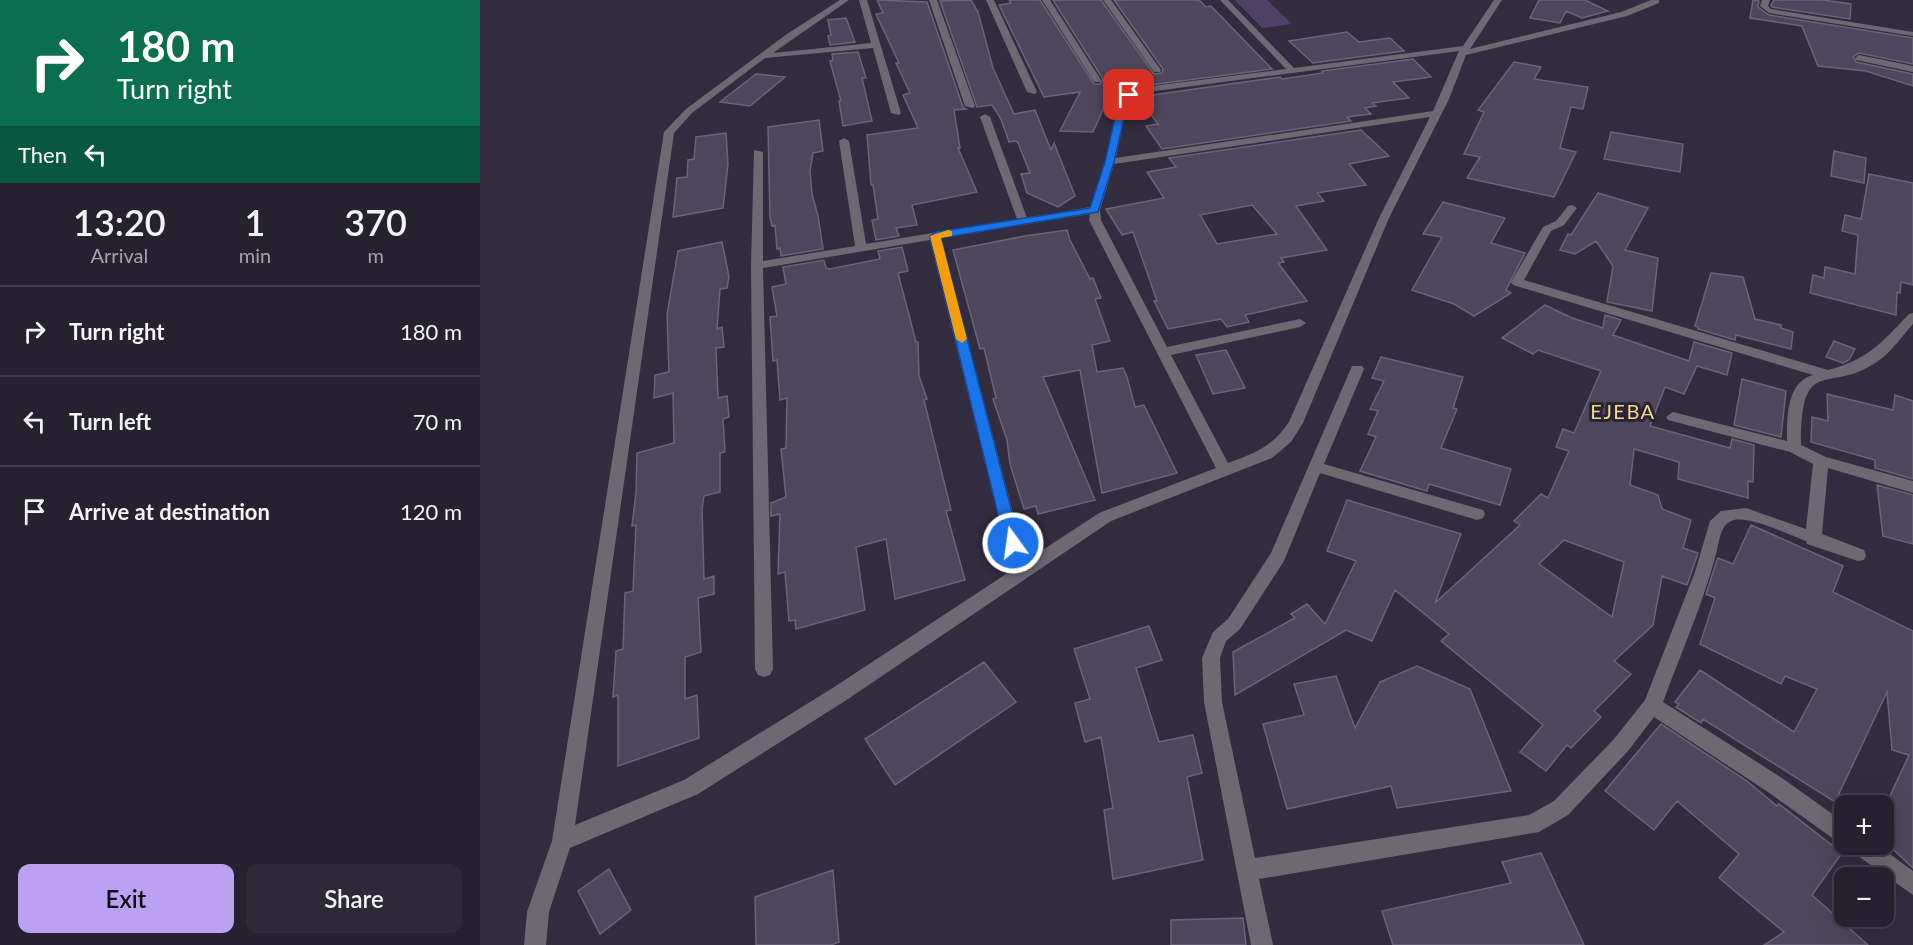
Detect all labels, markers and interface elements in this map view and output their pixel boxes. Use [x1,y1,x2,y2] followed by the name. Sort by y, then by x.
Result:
[117,21,235,71] text: 180 m
[18,24,96,102] icon: right
[1103,69,1154,120] pin
[117,72,232,105] text: Turn right
[1112,78,1145,111] icon: arrive
[79,138,112,171] icon: left
[18,141,67,168] text: Then
[73,200,166,244] text: 13:20
[245,200,265,244] text: 1
[344,200,407,244] text: 370
[91,243,148,267] text: Arrival
[239,243,271,267] text: min
[367,243,384,267] text: m
[18,315,51,348] icon: right
[69,318,164,345] text: Turn right
[400,318,462,345] text: 180 m
[1590,399,1656,423] district label: EJEBA
[18,405,51,438] icon: left
[69,408,151,435] text: Turn left
[413,408,462,435] text: 70 m
[18,495,51,528] icon: arrive
[69,498,270,525] text: Arrive at destination
[400,498,462,525] text: 120 m
[981,511,1045,575] position arrow
[1834,795,1894,927] map controls
[1834,795,1894,855] button: +
[18,864,234,933] button: Exit
[246,864,462,933] button: Share
[1834,867,1894,927] button: −

